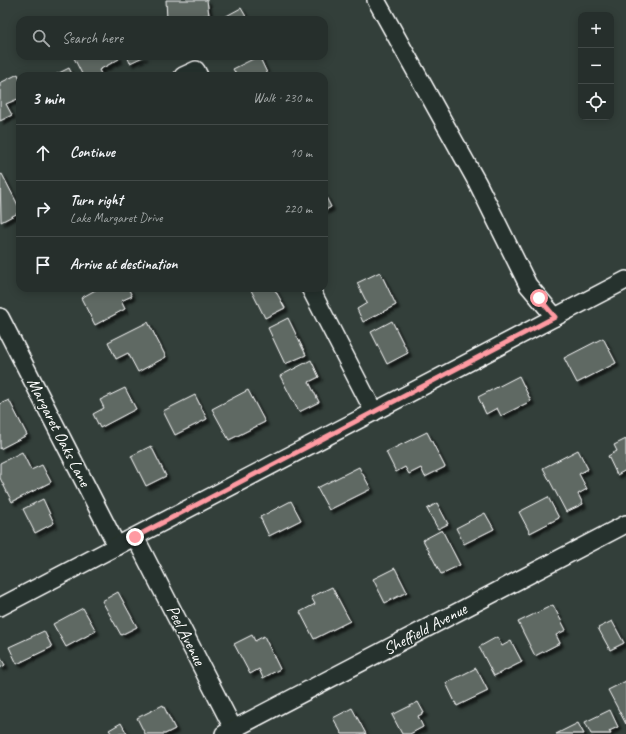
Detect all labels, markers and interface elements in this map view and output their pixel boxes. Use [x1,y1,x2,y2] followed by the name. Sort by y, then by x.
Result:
[578,12,614,120] map controls
[578,12,614,48] button: +
[16,16,328,60] search box
[30,27,52,49] icon: search
[62,29,123,48] text: Search here
[578,48,614,84] button: −
[578,84,614,120] button: locate
[32,88,65,109] text: 3 min
[253,90,312,106] text: Walk · 230 m
[32,142,54,164] icon: ahead
[70,143,115,162] text: Continue
[290,145,312,161] text: 10 m
[70,191,123,210] text: Turn right
[32,198,54,220] icon: right
[284,201,312,217] text: 220 m
[70,210,163,226] text: Lake Margaret Drive
[32,254,54,276] icon: arrive
[70,255,177,274] text: Arrive at destination
[530,289,548,307] route start
[23,374,96,491] street label: Margaret Oaks Lane
[126,528,144,546] route end
[380,598,472,660] street label: Sheffield Avenue
[162,601,211,670] street label: Peel Avenue

